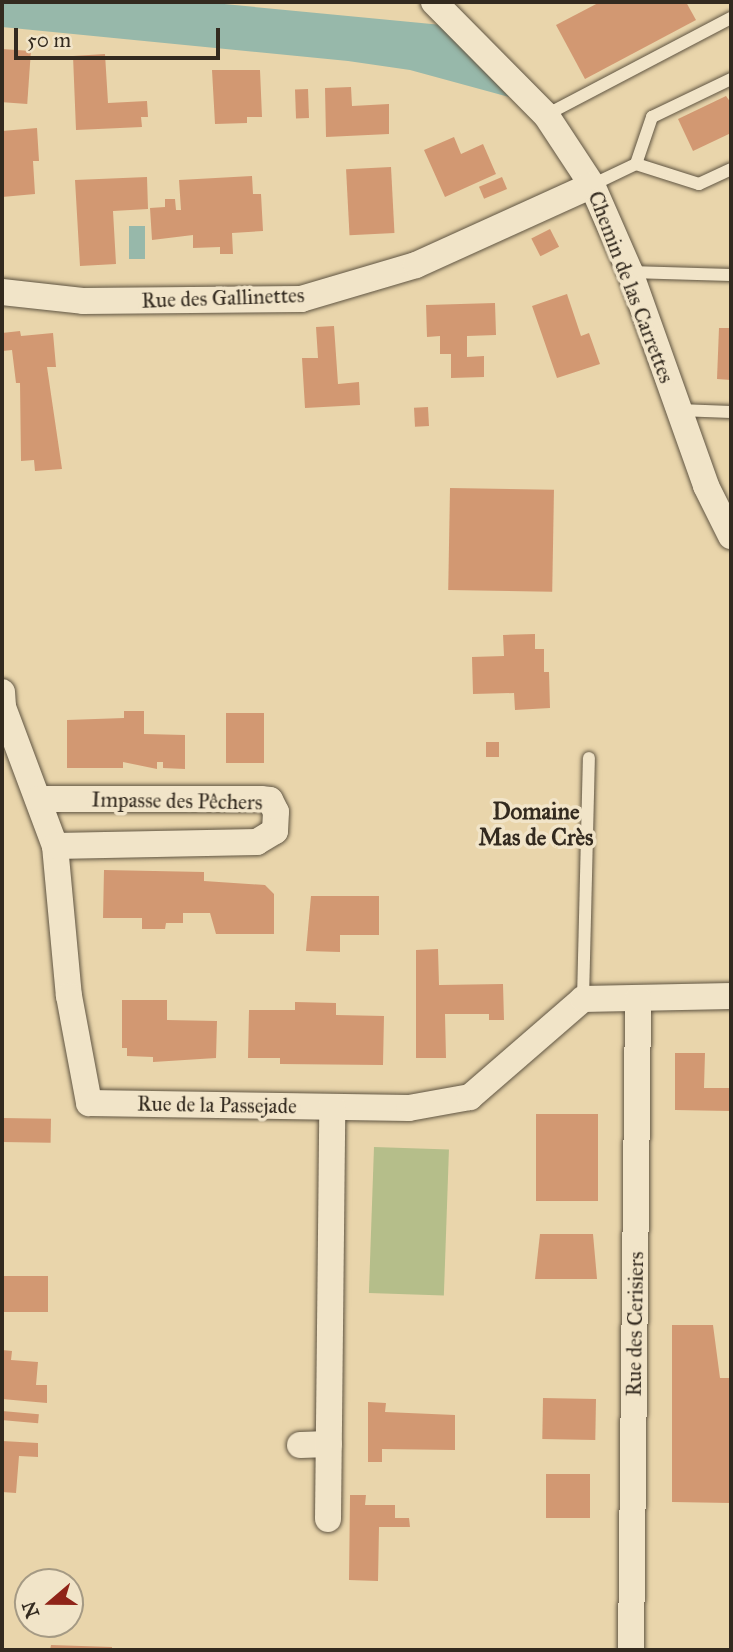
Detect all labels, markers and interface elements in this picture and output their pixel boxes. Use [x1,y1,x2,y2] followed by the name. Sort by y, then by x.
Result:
[18,14,224,58] scale bar
[27,27,71,53] text: 50 m
[583,188,679,386] street label: Chemin de las Carrettes
[141,283,305,313] street label: Rue des Gallinettes
[91,787,263,815] street label: Impasse des Pêchers
[479,797,593,851] district label: Domaine Mas de Crès
[137,1091,297,1119] street label: Rue de la Passejade
[621,1251,649,1397] street label: Rue des Cerisiers
[14,1568,84,1638] north arrow
[17,1598,44,1621] text: N

